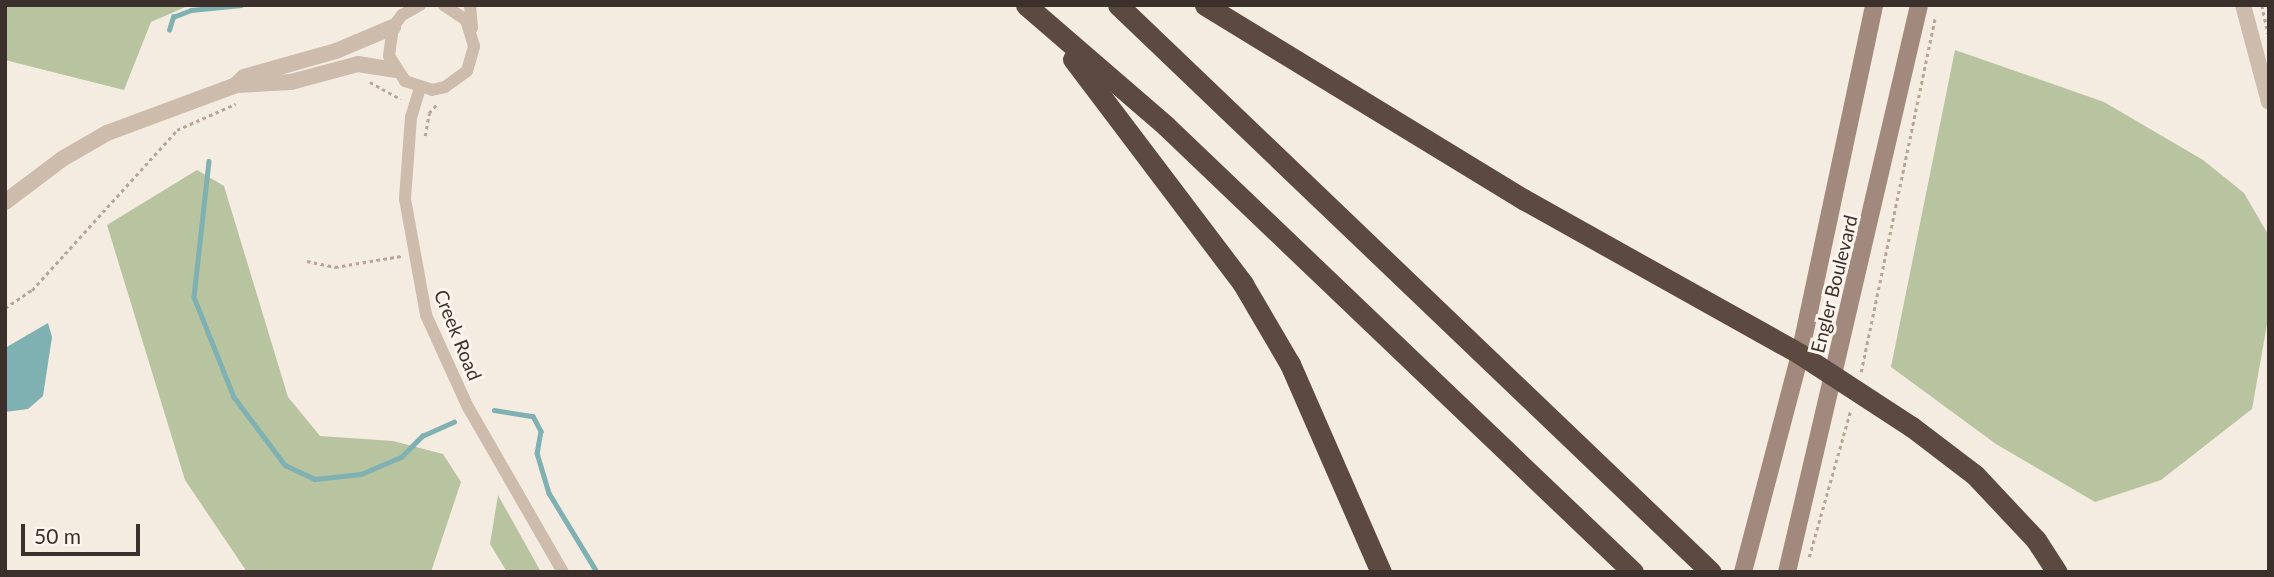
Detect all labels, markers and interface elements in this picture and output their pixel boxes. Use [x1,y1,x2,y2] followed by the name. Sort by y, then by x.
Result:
[1806,213,1862,355] street label: Engler Boulevard
[429,286,487,384] street label: Creek Road
[24,510,144,554] scale bar
[34,523,81,548] text: 50 m

